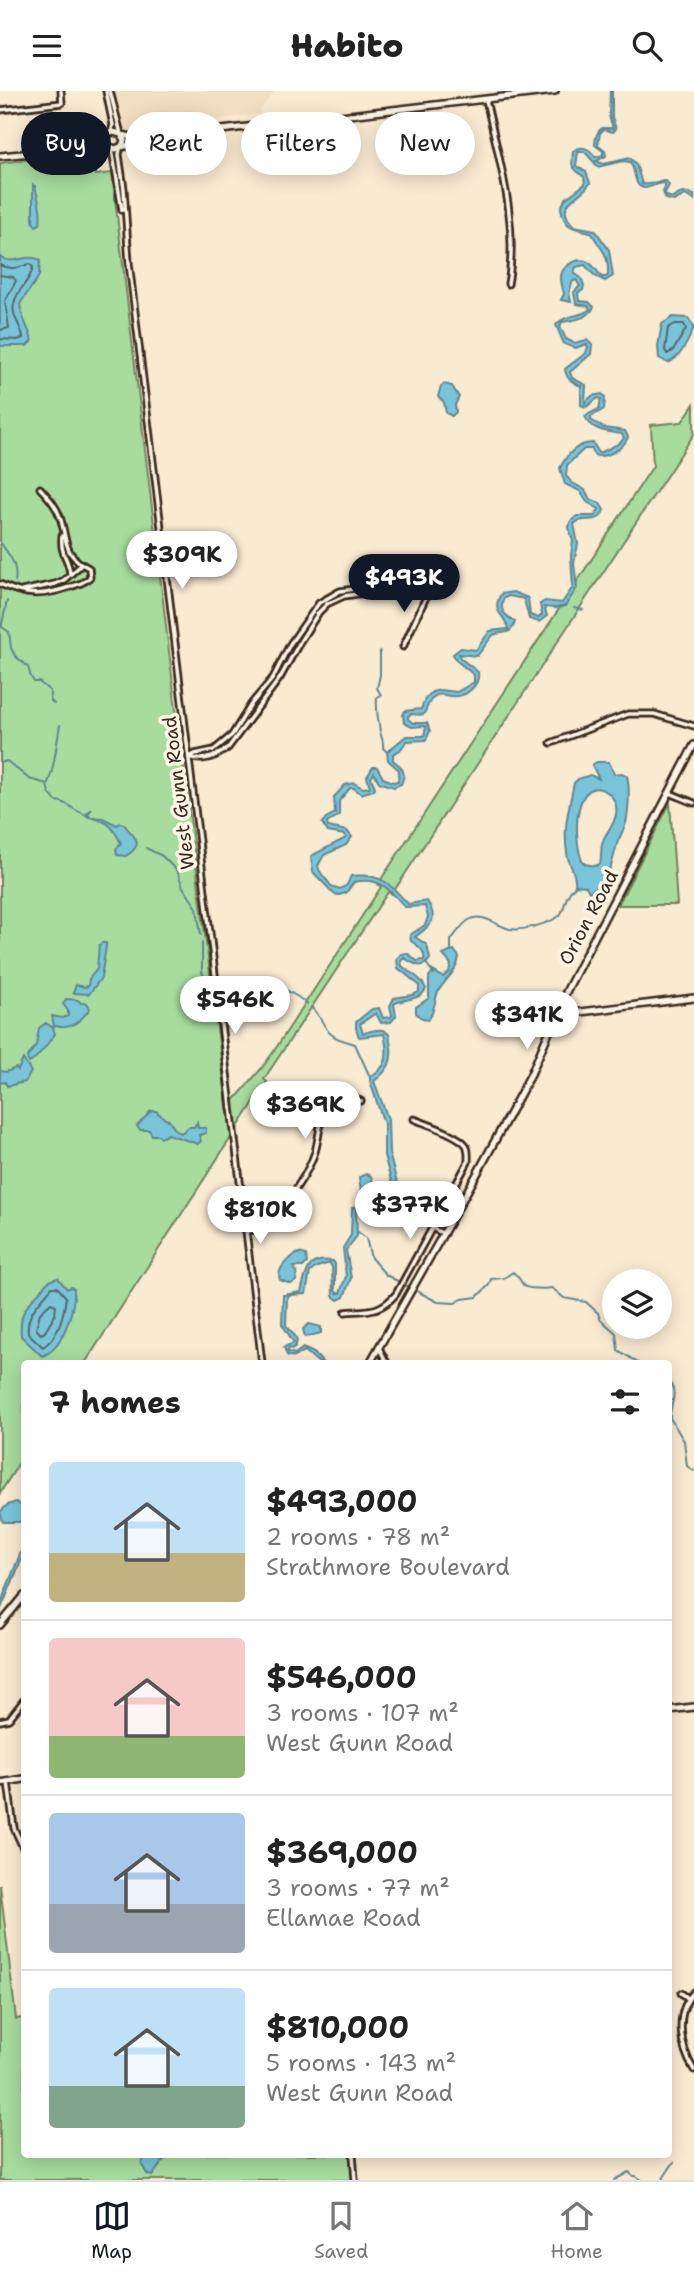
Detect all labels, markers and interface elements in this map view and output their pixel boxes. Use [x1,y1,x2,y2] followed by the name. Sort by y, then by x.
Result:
[291,24,403,67] text: Habito
[28,27,66,65] icon: menu
[628,27,666,65] icon: search
[21,112,111,175] chip: Buy
[125,112,227,175] chip: Rent
[241,112,361,175] chip: Filters
[375,112,475,175] chip: New
[133,531,231,591] pin: $309K
[142,539,222,569] text: $309K
[355,554,453,614] pin: $493K
[365,562,443,592] text: $493K
[157,715,200,871] street label: West Gunn Road
[553,865,624,969] street label: Orion Road
[186,977,284,1036] pin: $546K
[196,984,274,1014] text: $546K
[478,991,576,1051] pin: $341K
[491,999,563,1029] text: $341K
[256,1081,354,1141] pin: $369K
[266,1089,344,1119] text: $369K
[361,1181,459,1241] pin: $377K
[211,1187,309,1246] pin: $810K
[371,1189,449,1219] text: $377K
[223,1194,297,1224] text: $810K
[602,1269,672,1339] map controls
[602,1269,672,1339] button: layers
[49,1382,181,1423] text: 7 homes
[606,1383,644,1421] icon: filters
[266,1481,418,1522] text: $493,000
[105,1490,189,1574] icon: home
[266,1522,450,1552] text: 2 rooms · 78 m²
[266,1552,510,1582] text: Strathmore Boulevard
[266,1657,417,1698] text: $546,000
[105,1666,189,1750] icon: home
[266,1698,459,1728] text: 3 rooms · 107 m²
[266,1728,453,1758] text: West Gunn Road
[266,1832,418,1873] text: $369,000
[105,1841,189,1925] icon: home
[266,1873,450,1903] text: 3 rooms · 77 m²
[266,1903,421,1933] text: Ellamae Road
[266,2007,409,2048] text: $810,000
[105,2016,189,2100] icon: home
[266,2048,456,2078] text: 5 rooms · 143 m²
[266,2078,453,2108] text: West Gunn Road
[91,2197,132,2264] tab: Map
[314,2197,368,2264] tab: Saved
[551,2197,603,2264] tab: Home

